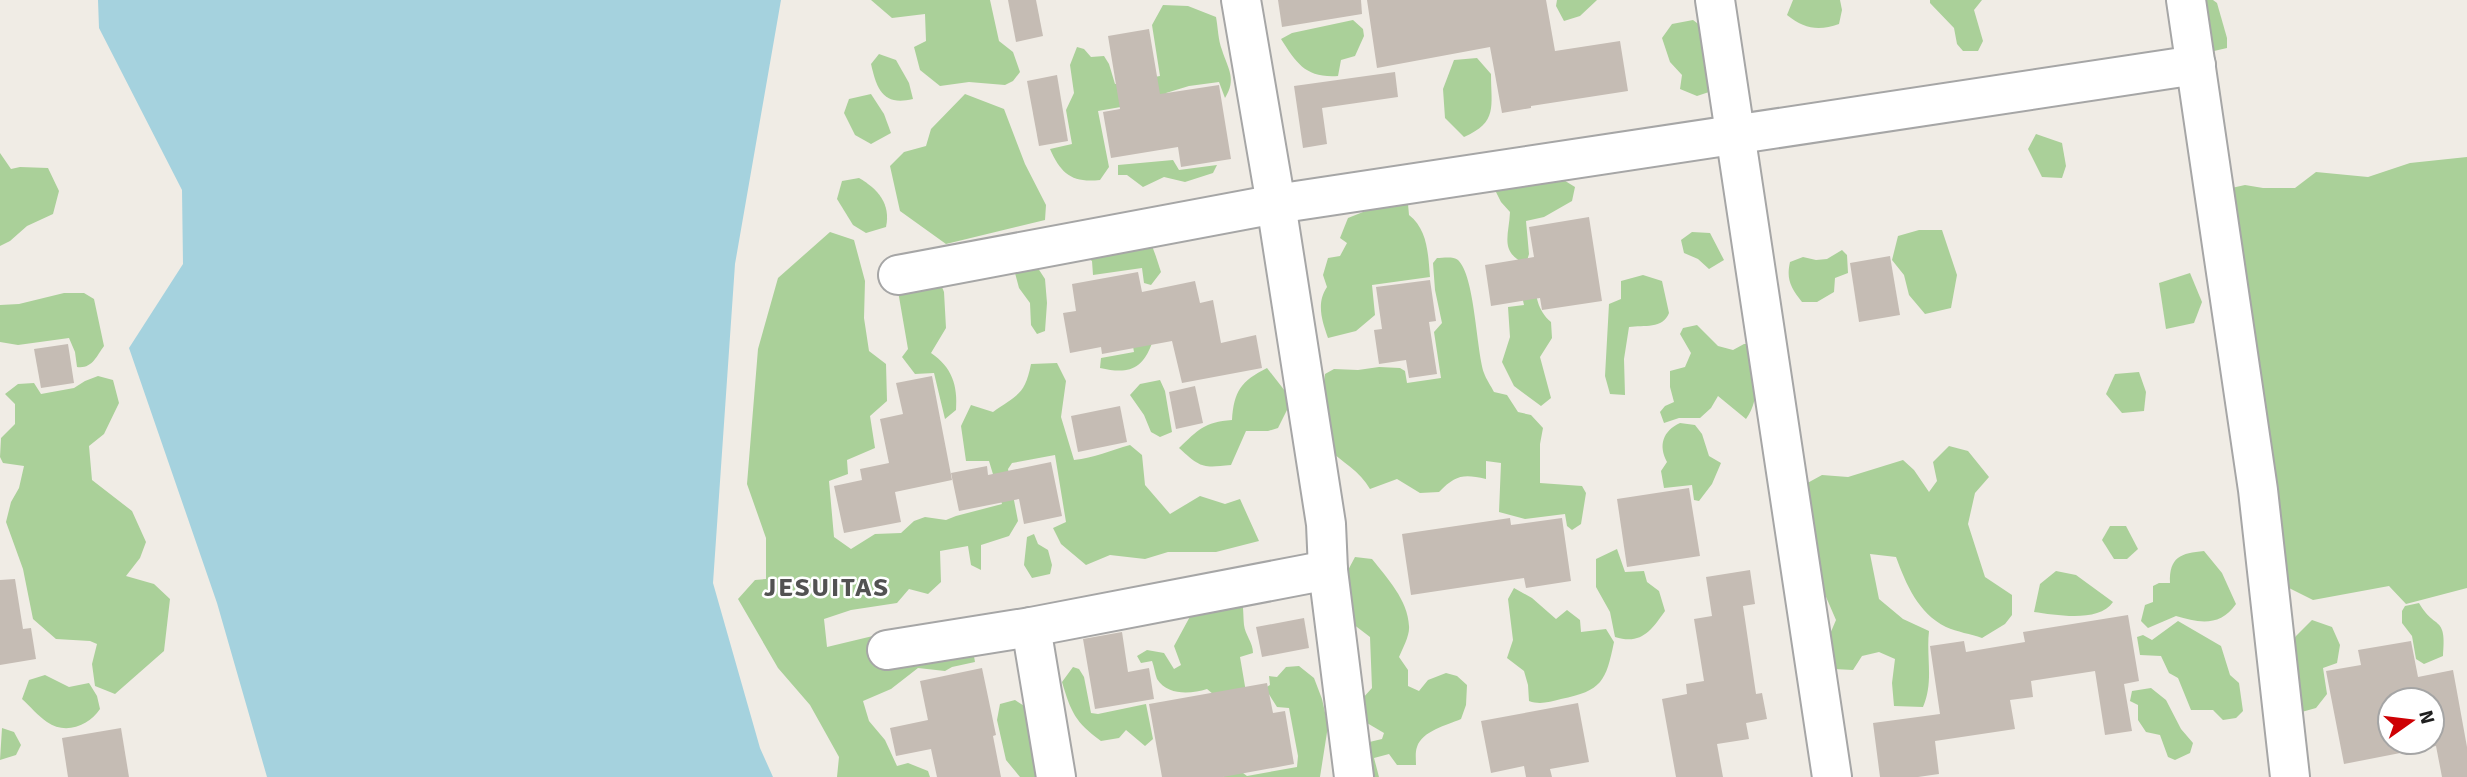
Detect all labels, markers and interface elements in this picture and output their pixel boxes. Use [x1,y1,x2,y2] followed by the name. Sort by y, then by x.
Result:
[764,572,890,604] district label: JESUITAS
[2376,686,2446,756] north arrow
[2413,708,2440,726] text: N

